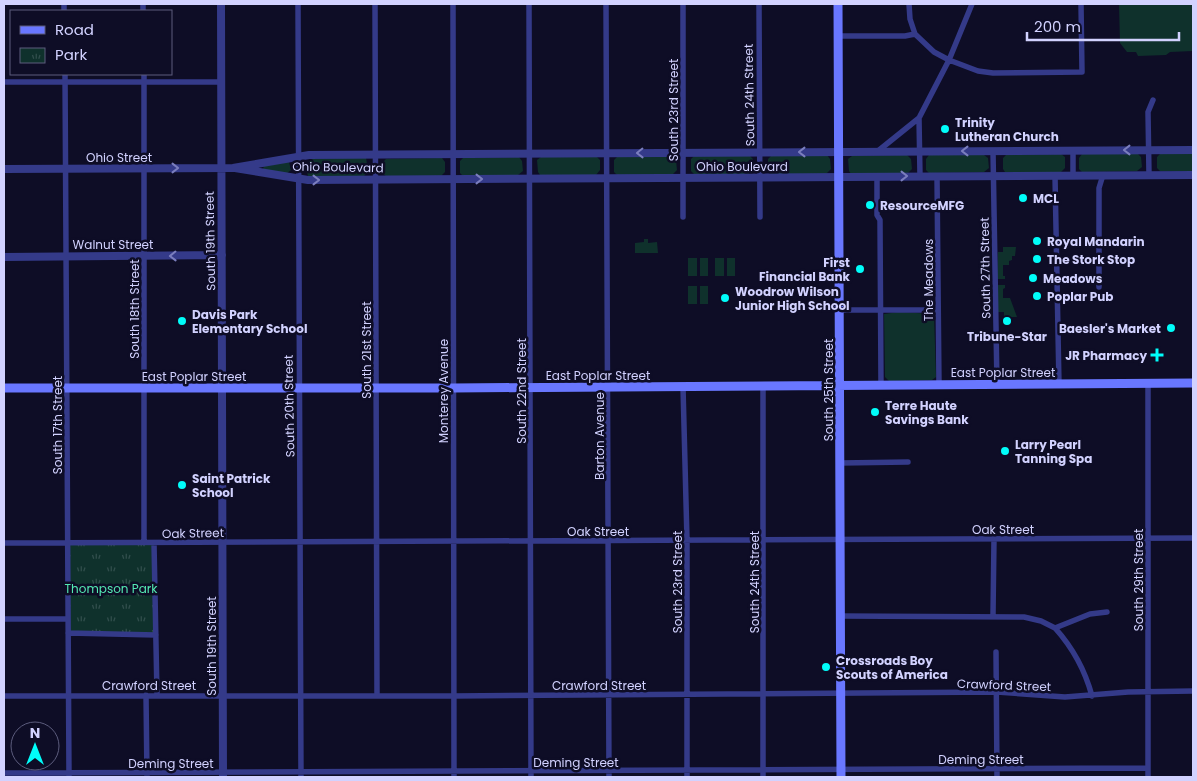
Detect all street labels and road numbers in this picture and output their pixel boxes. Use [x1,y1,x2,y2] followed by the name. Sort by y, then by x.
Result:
[740,44,758,146] street label: South 24th Street
[665,59,682,161] street label: South 23rd Street
[86,149,152,166] street label: Ohio Street
[292,158,384,176] street label: Ohio Boulevard
[696,158,788,175] street label: Ohio Boulevard
[201,191,219,291] street label: South 19th Street
[976,217,994,319] street label: South 27th Street
[73,236,153,253] street label: Walnut Street
[920,239,937,321] street label: The Meadows
[126,259,143,359] street label: South 18th Street
[358,301,375,399] street label: South 21st Street
[513,338,530,444] street label: South 22nd Street
[435,339,452,443] street label: Monterey Avenue
[820,339,837,441] street label: South 25th Street
[280,355,298,457] street label: South 20th Street
[951,364,1055,381] street label: East Poplar Street
[546,367,650,384] street label: East Poplar Street
[142,368,246,385] street label: East Poplar Street
[49,376,66,474] street label: South 17th Street
[591,392,608,480] street label: Barton Avenue
[972,521,1034,538] street label: Oak Street
[567,523,629,540] street label: Oak Street
[162,524,224,542] street label: Oak Street
[1130,529,1147,631] street label: South 29th Street
[669,531,686,633] street label: South 23rd Street
[746,531,763,633] street label: South 24th Street
[203,596,220,696] street label: South 19th Street
[957,675,1051,695] street label: Crawford Street
[102,677,196,694] street label: Crawford Street
[552,677,646,694] street label: Crawford Street
[938,751,1024,768] street label: Deming Street
[533,754,619,771] street label: Deming Street
[128,755,214,772] street label: Deming Street

